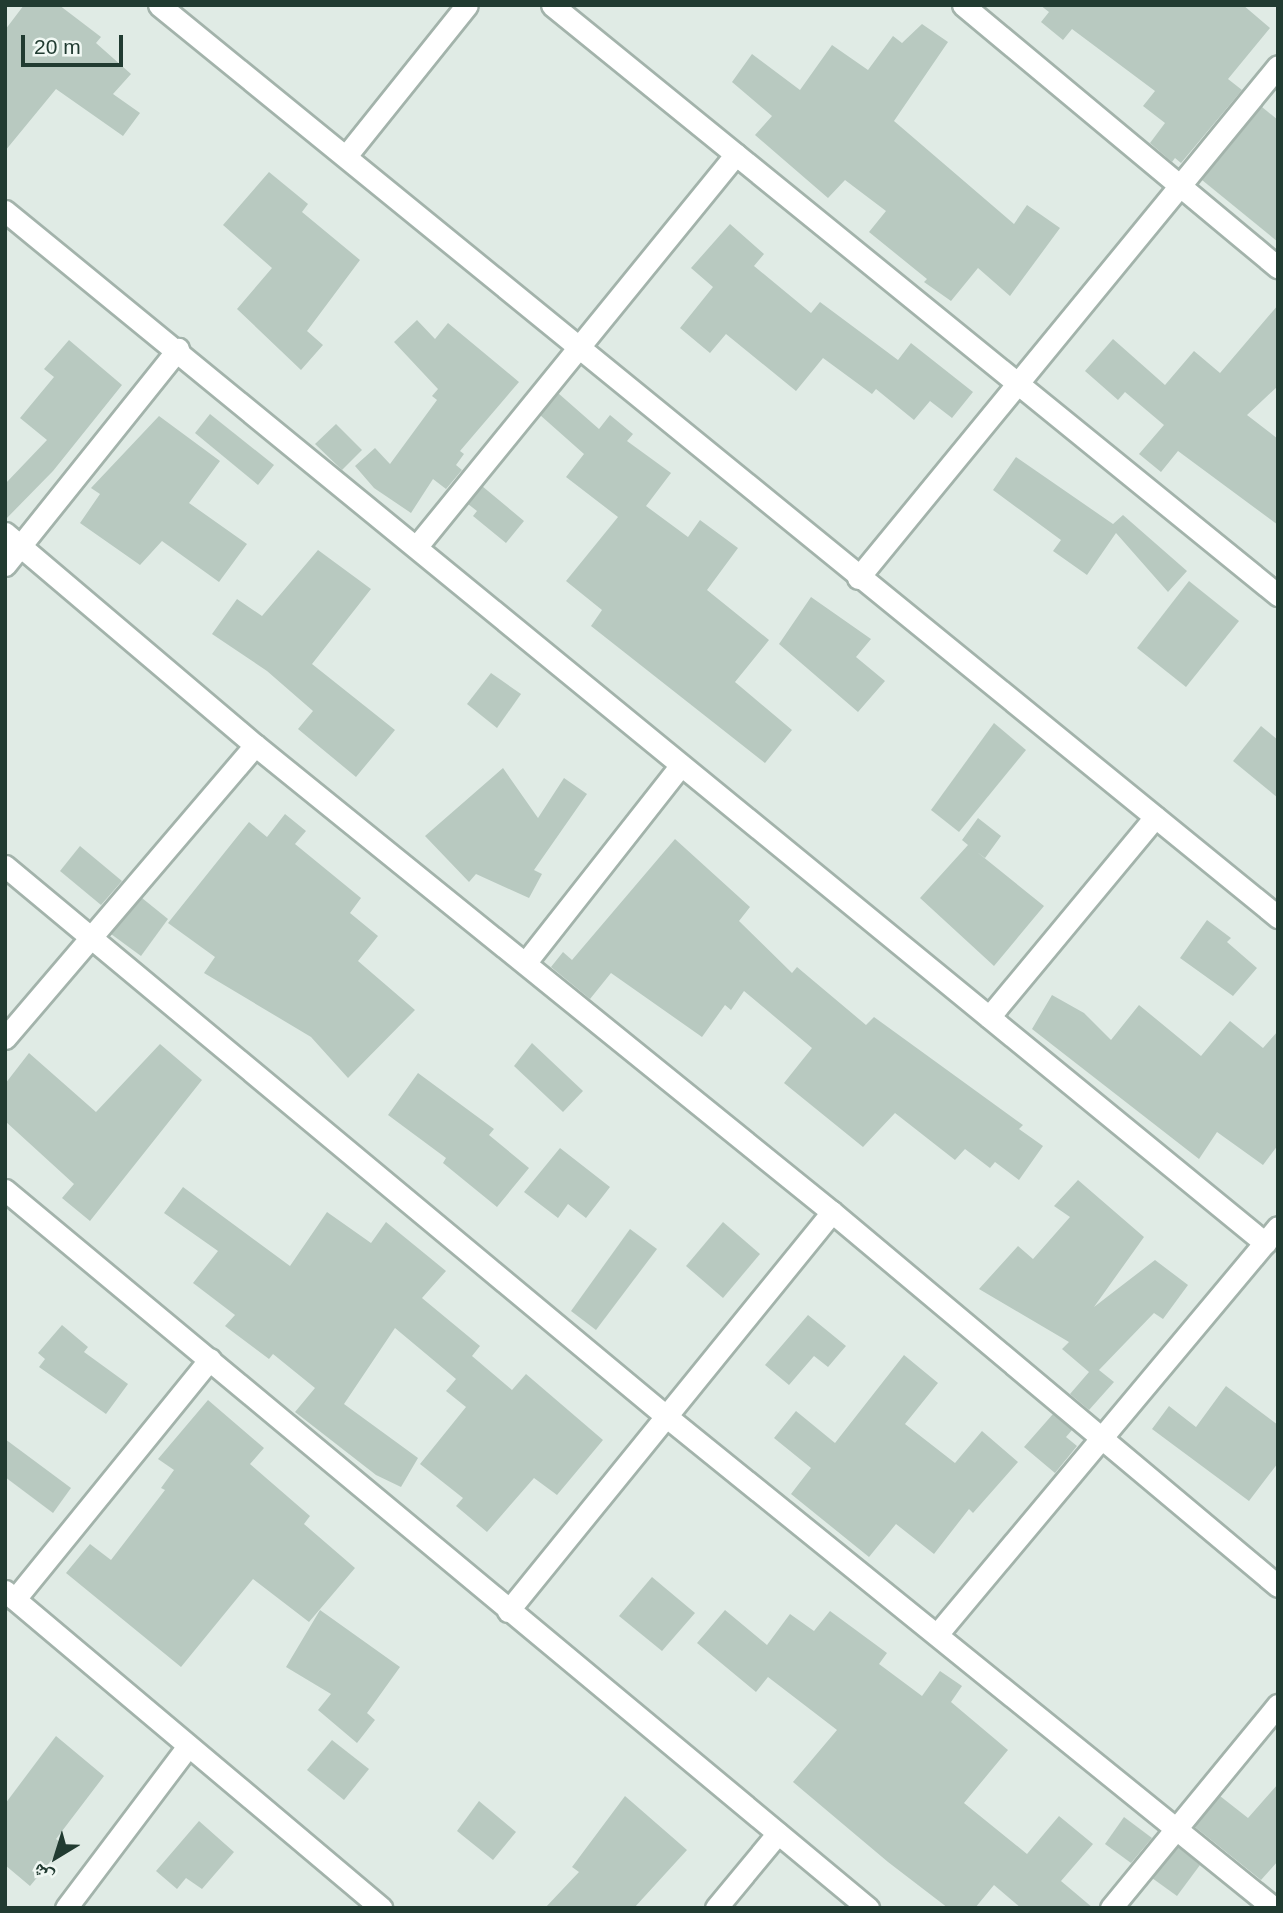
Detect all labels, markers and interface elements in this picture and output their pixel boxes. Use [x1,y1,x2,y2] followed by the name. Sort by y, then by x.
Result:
[24,21,126,65] scale bar
[34,35,81,58] text: 20 m
[21,1822,91,1892] north arrow
[28,1859,57,1888] text: ش

